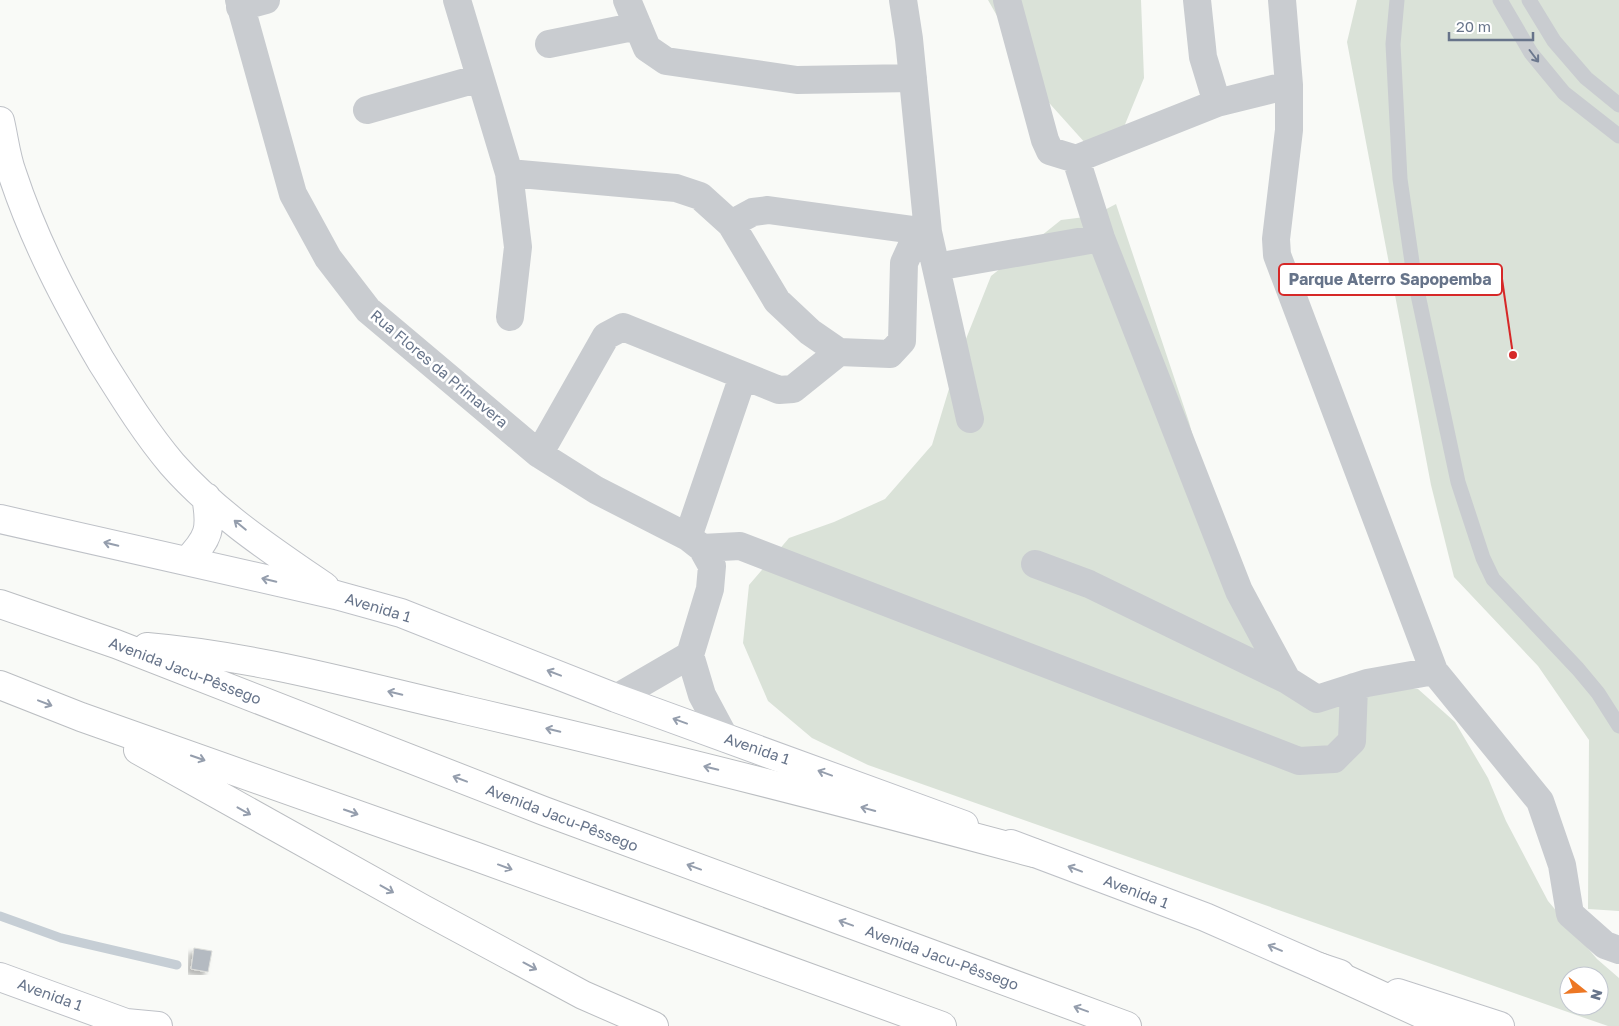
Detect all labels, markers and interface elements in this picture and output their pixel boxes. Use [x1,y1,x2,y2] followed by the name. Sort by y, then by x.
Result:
[1449,10,1533,42] scale bar
[1456,17,1491,35] text: 20 m
[1529,50,1540,63] one-way arrow
[1279,264,1502,295] callout: Parque Aterro Sapopemba
[1289,269,1491,289] text: Parque Aterro Sapopemba
[367,306,512,431] street label: Rua Flores da Primavera
[234,520,247,531] one-way arrow
[103,539,119,548] one-way arrow
[262,575,278,584] one-way arrow
[343,589,413,626] street label: Avenida 1
[107,633,264,707] street label: Avenida Jacu-Pêssego
[547,668,562,678] one-way arrow
[387,688,403,698] one-way arrow
[37,699,53,708] one-way arrow
[672,716,688,725] one-way arrow
[546,725,562,734] one-way arrow
[722,728,792,768] street label: Avenida 1
[190,754,205,763] one-way arrow
[704,763,720,772] one-way arrow
[818,768,833,777] one-way arrow
[453,773,468,783] one-way arrow
[484,780,641,854] street label: Avenida Jacu-Pêssego
[861,803,877,813] one-way arrow
[237,806,252,816] one-way arrow
[343,808,359,817] one-way arrow
[687,862,702,871] one-way arrow
[496,863,512,872] one-way arrow
[1068,864,1083,873] one-way arrow
[1101,870,1171,912] street label: Avenida 1
[379,885,393,895] one-way arrow
[839,918,855,927] one-way arrow
[863,921,1021,993] street label: Avenida Jacu-Pêssego
[1268,942,1283,952] one-way arrow
[522,962,536,972] one-way arrow
[1559,966,1609,1016] north arrow
[15,974,85,1014] street label: Avenida 1
[1587,987,1607,1003] text: N
[1074,1004,1089,1013] one-way arrow

